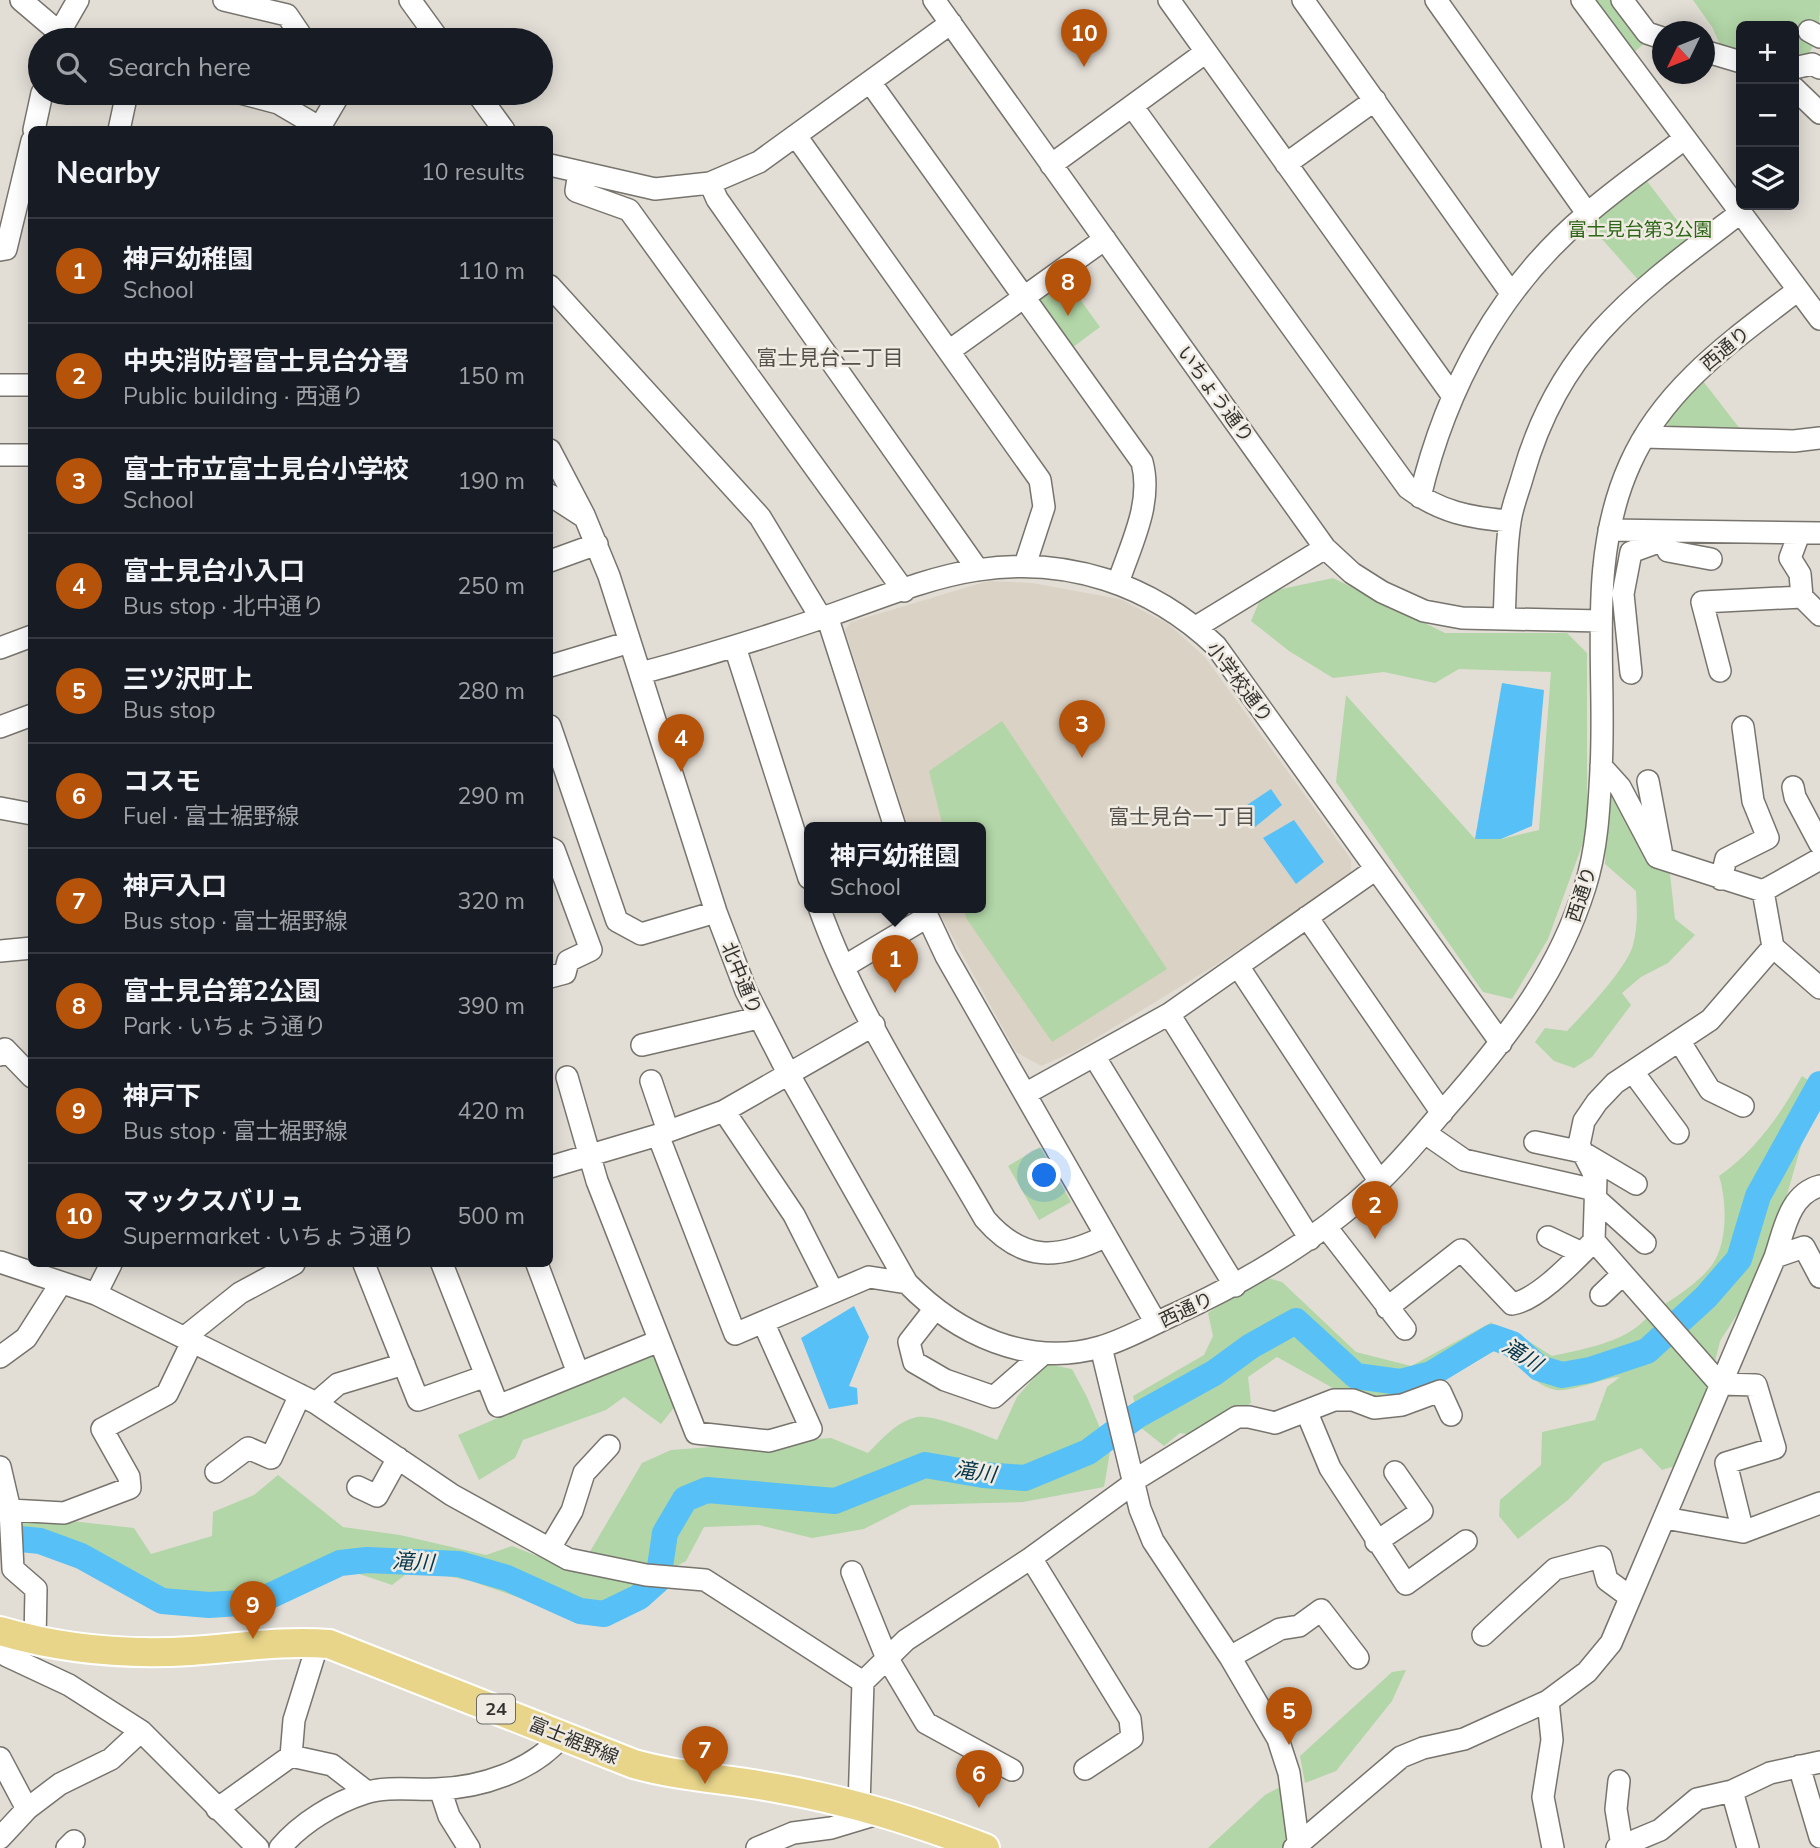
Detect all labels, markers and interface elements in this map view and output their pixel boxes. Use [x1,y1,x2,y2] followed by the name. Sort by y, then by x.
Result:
[1061,9,1107,67] pin: 10
[1652,21,1715,84] north arrow
[1736,21,1799,210] map controls
[1736,21,1799,84] button: +
[28,28,553,105] search box
[52,48,90,86] icon: search
[108,50,251,83] text: Search here
[1736,84,1799,147] button: −
[1736,147,1799,210] button: layers
[56,153,160,191] text: Nearby
[421,157,525,186] text: 10 results
[1568,217,1712,241] park label: 富士見台第3公園
[123,242,253,275] text: 神戸幼稚園
[72,256,86,285] text: 1
[457,256,525,285] text: 110 m
[1045,258,1091,316] pin: 8
[123,275,194,304] text: School
[1695,320,1755,376] street label: 西通り
[1173,341,1259,447] street label: いちょう通り
[123,344,409,377] text: 中央消防署富士見台分署
[757,344,904,370] district label: 富士見台二丁目
[72,361,86,390] text: 2
[457,361,525,390] text: 150 m
[123,381,364,410] text: Public building · 西通り
[123,452,409,485] text: 富士市立富士見台小学校
[72,466,86,495] text: 3
[457,466,525,495] text: 190 m
[123,485,194,514] text: School
[123,554,305,587] text: 富士見台小入口
[72,571,86,600] text: 4
[457,571,525,600] text: 250 m
[123,591,325,620] text: Bus stop · 北中通り
[1202,637,1278,727] street label: 小学校通り
[123,662,253,695] text: 三ツ沢町上
[72,676,86,705] text: 5
[457,676,525,705] text: 280 m
[123,695,215,724] text: Bus stop
[1059,700,1105,758] pin: 3
[658,714,704,772] pin: 4
[123,764,201,797] text: コスモ
[72,781,86,810] text: 6
[457,781,525,810] text: 290 m
[123,801,299,830] text: Fuel · 富士裾野線
[1109,803,1256,829] district label: 富士見台一丁目
[804,822,986,913] popup
[830,839,960,872] text: 神戸幼稚園
[1561,863,1601,925] street label: 西通り
[123,869,227,902] text: 神戸入口
[830,872,901,901] text: School
[72,886,86,915] text: 7
[457,886,525,915] text: 320 m
[123,906,348,935] text: Bus stop · 富士裾野線
[872,935,918,993] pin: 1
[717,938,767,1018] street label: 北中通り
[123,974,321,1007] text: 富士見台第2公園
[72,991,86,1020] text: 8
[457,991,525,1020] text: 390 m
[123,1011,327,1040] text: Park · いちょう通り
[123,1079,201,1112] text: 神戸下
[72,1096,86,1125] text: 9
[457,1096,525,1125] text: 420 m
[123,1116,348,1145] text: Bus stop · 富士裾野線
[1027,1158,1061,1192] your location
[1352,1181,1398,1239] pin: 2
[123,1184,304,1217] text: マックスバリュ
[65,1201,93,1230] text: 10
[457,1201,525,1230] text: 500 m
[123,1221,415,1250] text: Supermarket · いちょう通り
[1155,1286,1217,1332] street label: 西通り
[1498,1332,1549,1377] water label: 滝川
[953,1455,1000,1487] water label: 滝川
[391,1547,437,1575] water label: 滝川
[230,1581,276,1639] pin: 9
[1266,1687,1312,1745] pin: 5
[477,1694,515,1724] road number: 24
[525,1711,623,1769] street label: 富士裾野線
[682,1726,728,1784] pin: 7
[956,1750,1002,1808] pin: 6

